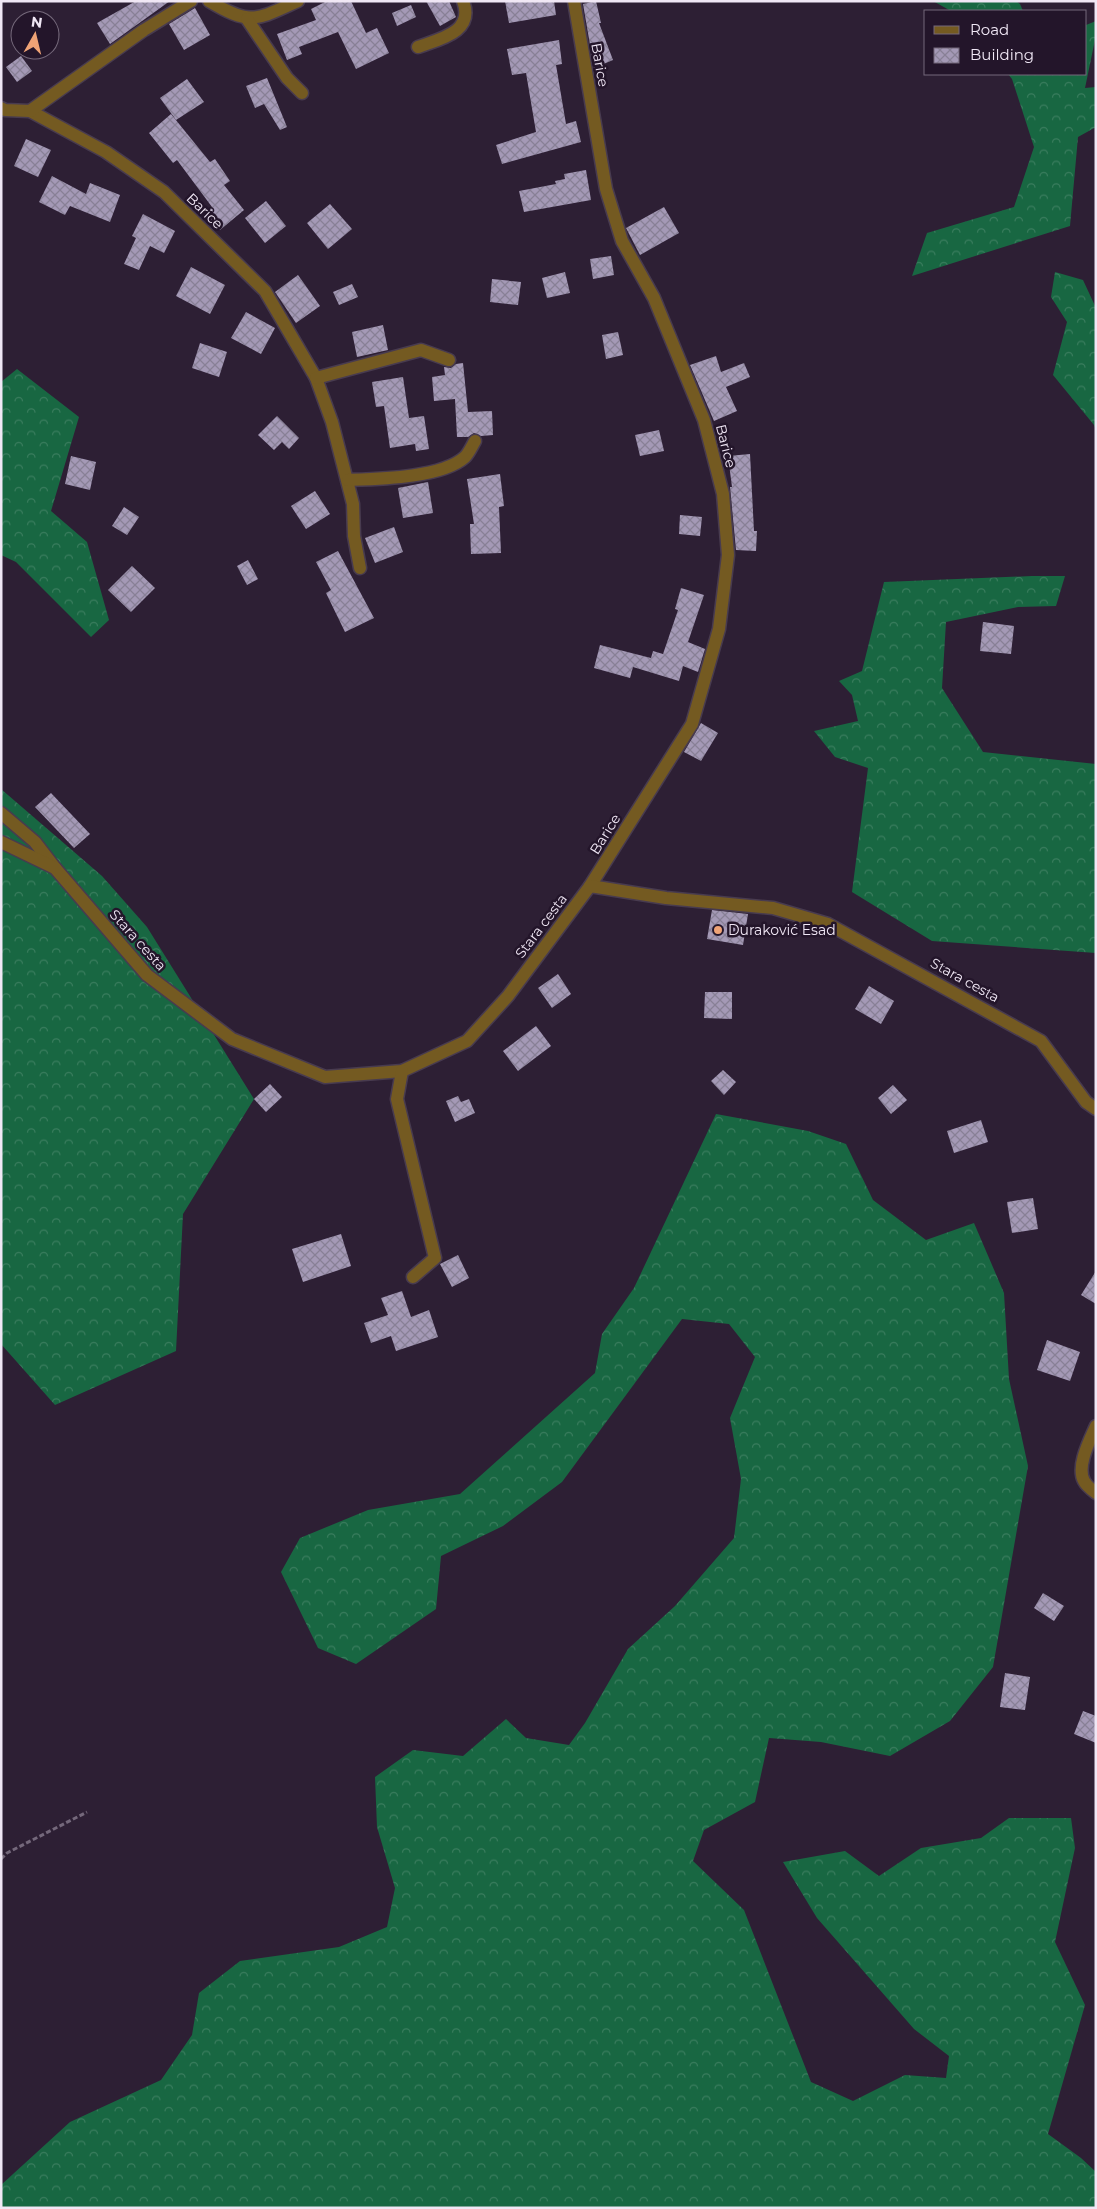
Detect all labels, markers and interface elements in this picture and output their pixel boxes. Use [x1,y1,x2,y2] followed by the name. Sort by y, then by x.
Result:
[10,10,60,60] north arrow
[924,10,1087,75] legend
[30,12,44,32] text: N
[970,20,1009,39] text: Road
[587,42,613,88] street label: Barice
[970,45,1034,64] text: Building
[183,189,227,233] street label: Barice
[712,422,740,470] street label: Barice
[586,810,624,858] street label: Barice
[511,890,571,962] street label: Stara cesta
[106,906,170,974] street label: Stara cesta
[728,921,836,939] place label: Duraković Esad
[712,924,724,936] marker: Duraković Esad
[927,954,1003,1006] street label: Stara cesta

